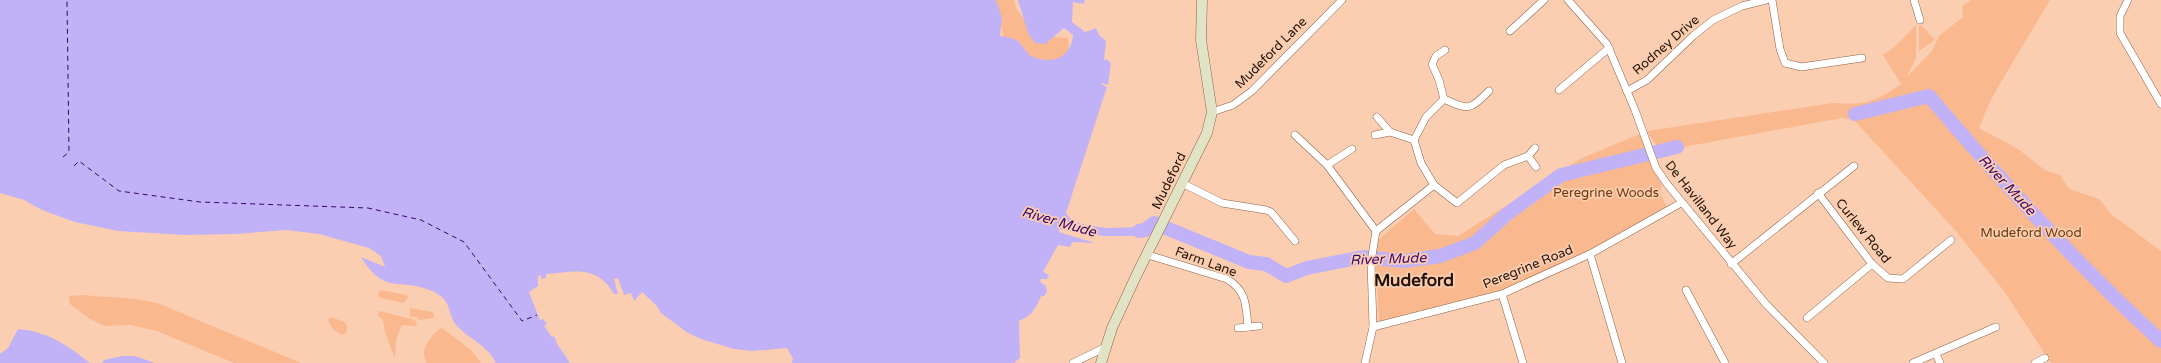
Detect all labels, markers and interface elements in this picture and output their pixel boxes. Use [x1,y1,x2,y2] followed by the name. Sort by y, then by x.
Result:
[1629,12,1703,78] street label: Rodney Drive
[1232,14,1310,92] street label: Mudeford Lane
[1148,150,1190,212] street label: Mudeford
[1975,151,2040,219] water label: River Mude
[1662,158,1740,252] street label: De Havilland Way
[1553,185,1659,201] park label: Peregrine Woods
[1832,195,1894,267] street label: Curlew Road
[1020,203,1099,241] water label: River Mude
[1980,225,2082,241] park label: Mudeford Wood
[1481,242,1575,292] street label: Peregrine Road
[1173,243,1239,281] street label: Farm Lane
[1350,249,1428,269] water label: River Mude
[1374,270,1454,291] district label: Mudeford

